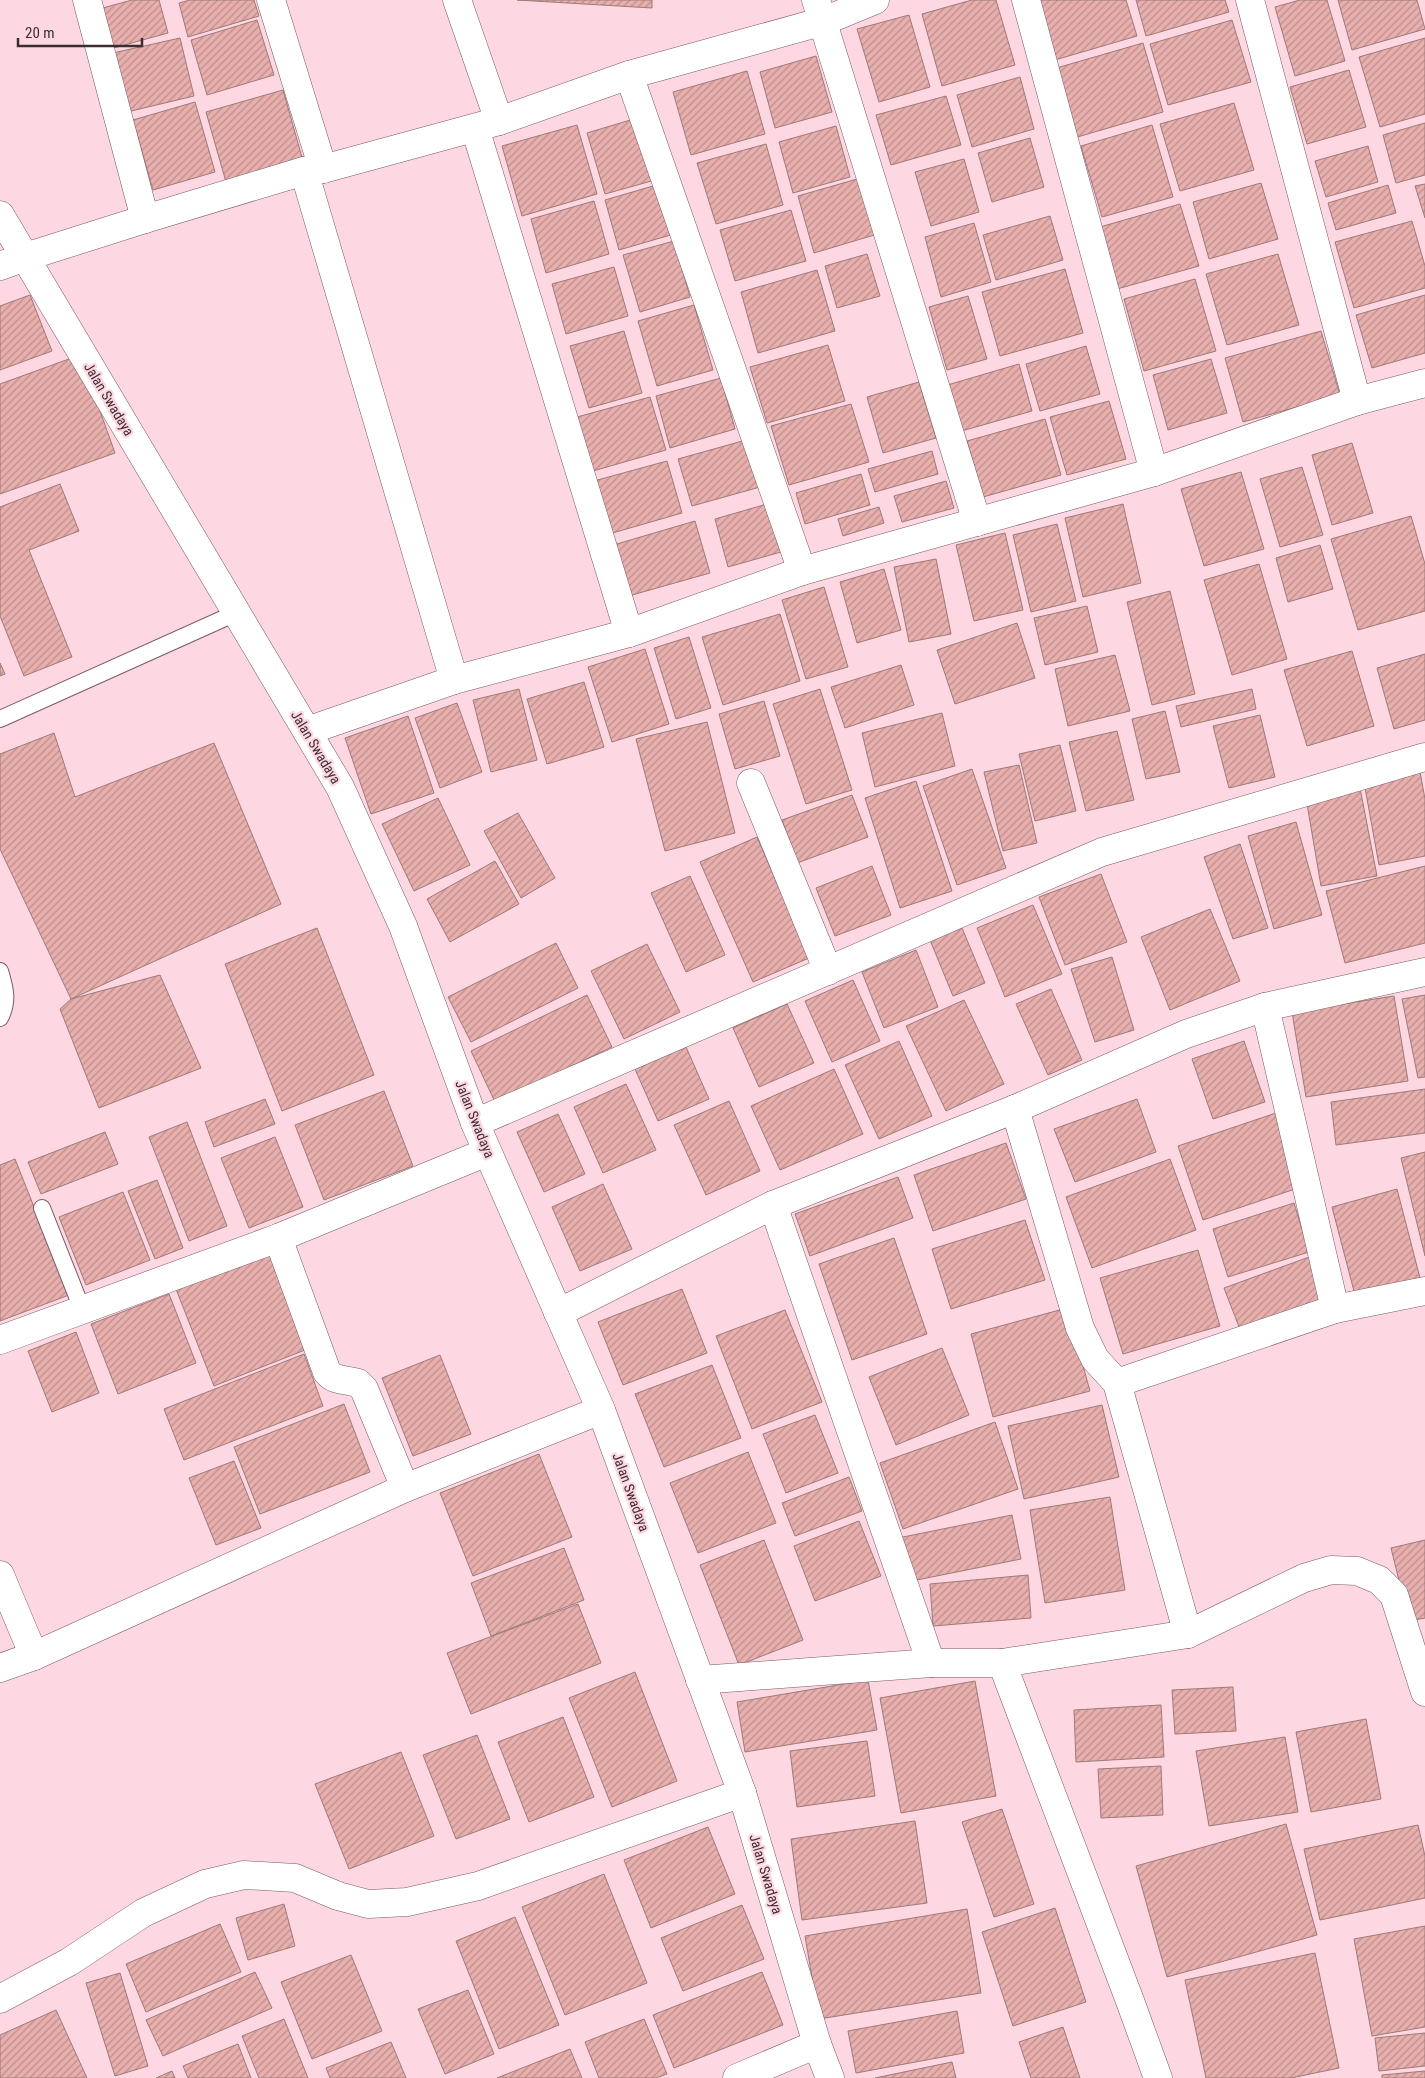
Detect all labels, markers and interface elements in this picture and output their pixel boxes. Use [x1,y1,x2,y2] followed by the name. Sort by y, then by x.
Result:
[18,15,141,47] scale bar
[25,24,55,42] text: 20 m
[81,360,137,438] street label: Jalan Swadaya
[288,708,344,786] street label: Jalan Swadaya
[452,1078,498,1160] street label: Jalan Swadaya
[609,1451,653,1533] street label: Jalan Swadaya
[746,1832,786,1916] street label: Jalan Swadaya

